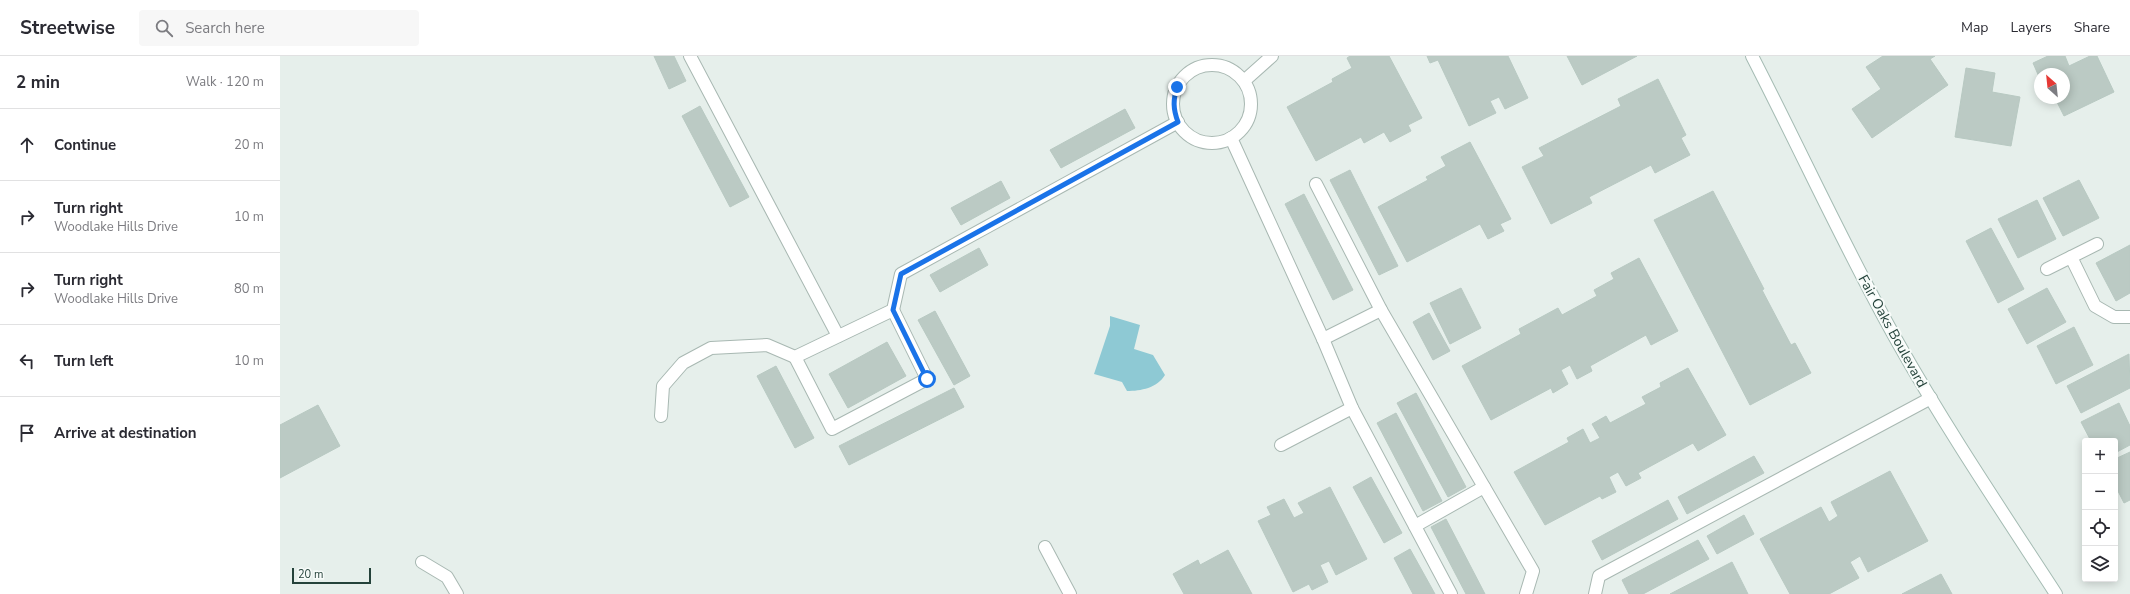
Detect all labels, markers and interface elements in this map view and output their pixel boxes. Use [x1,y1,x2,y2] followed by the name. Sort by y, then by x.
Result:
[139,10,419,46] search box
[20,15,115,41] text: Streetwise
[153,17,175,39] icon: search
[185,18,265,38] text: Search here
[1961,18,1988,37] text: Map
[2010,18,2052,37] text: Layers
[2074,18,2110,37] text: Share
[2034,68,2070,104] north arrow
[16,71,60,94] text: 2 min
[186,73,264,91] text: Walk · 120 m
[1168,78,1186,96] route end
[16,134,38,156] icon: ahead
[54,135,116,155] text: Continue
[234,136,264,154] text: 20 m
[54,198,123,218] text: Turn right
[16,206,38,228] icon: right
[234,208,264,226] text: 10 m
[54,218,178,236] text: Woodlake Hills Drive
[54,270,123,290] text: Turn right
[1854,271,1931,391] street label: Fair Oaks Boulevard
[16,278,38,300] icon: right
[234,280,264,298] text: 80 m
[54,290,178,308] text: Woodlake Hills Drive
[16,350,38,372] icon: left
[54,351,113,371] text: Turn left
[234,352,264,370] text: 10 m
[918,370,936,388] route start
[16,422,38,444] icon: arrive
[54,423,197,443] text: Arrive at destination
[2082,438,2118,582] map controls
[2082,438,2118,474] button: +
[2082,474,2118,510] button: −
[2082,510,2118,546] button: locate
[2082,546,2118,582] button: layers
[292,566,371,585] scale bar
[298,567,323,582] text: 20 m

